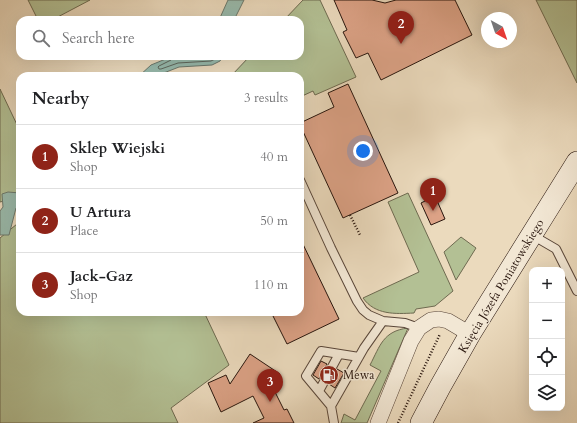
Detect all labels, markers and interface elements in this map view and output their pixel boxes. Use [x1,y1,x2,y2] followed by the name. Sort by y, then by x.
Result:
[388,11,414,44] pin: 2
[481,12,517,48] north arrow
[16,16,304,60] search box
[30,27,52,49] icon: search
[62,28,135,48] text: Search here
[32,87,89,110] text: Nearby
[244,89,288,107] text: 3 results
[70,138,165,158] text: Sklep Wiejski
[353,141,373,161] your location
[42,148,48,166] text: 1
[260,148,288,166] text: 40 m
[70,158,98,176] text: Shop
[420,178,446,211] pin: 1
[70,202,131,222] text: U Artura
[42,212,48,230] text: 2
[260,212,288,230] text: 50 m
[455,216,548,356] street label: Księcia Józefa Poniatowskiego
[70,222,98,240] text: Place
[70,266,133,286] text: Jack-Gaz
[529,267,565,411] map controls
[529,267,565,303] button: +
[42,276,48,294] text: 3
[254,276,288,294] text: 110 m
[70,286,98,304] text: Shop
[529,303,565,339] button: −
[529,339,565,375] button: locate
[318,364,340,386] fuel station icon: Mewa
[343,367,375,383] place label: Mewa
[257,369,283,402] pin: 3
[529,375,565,411] button: layers

